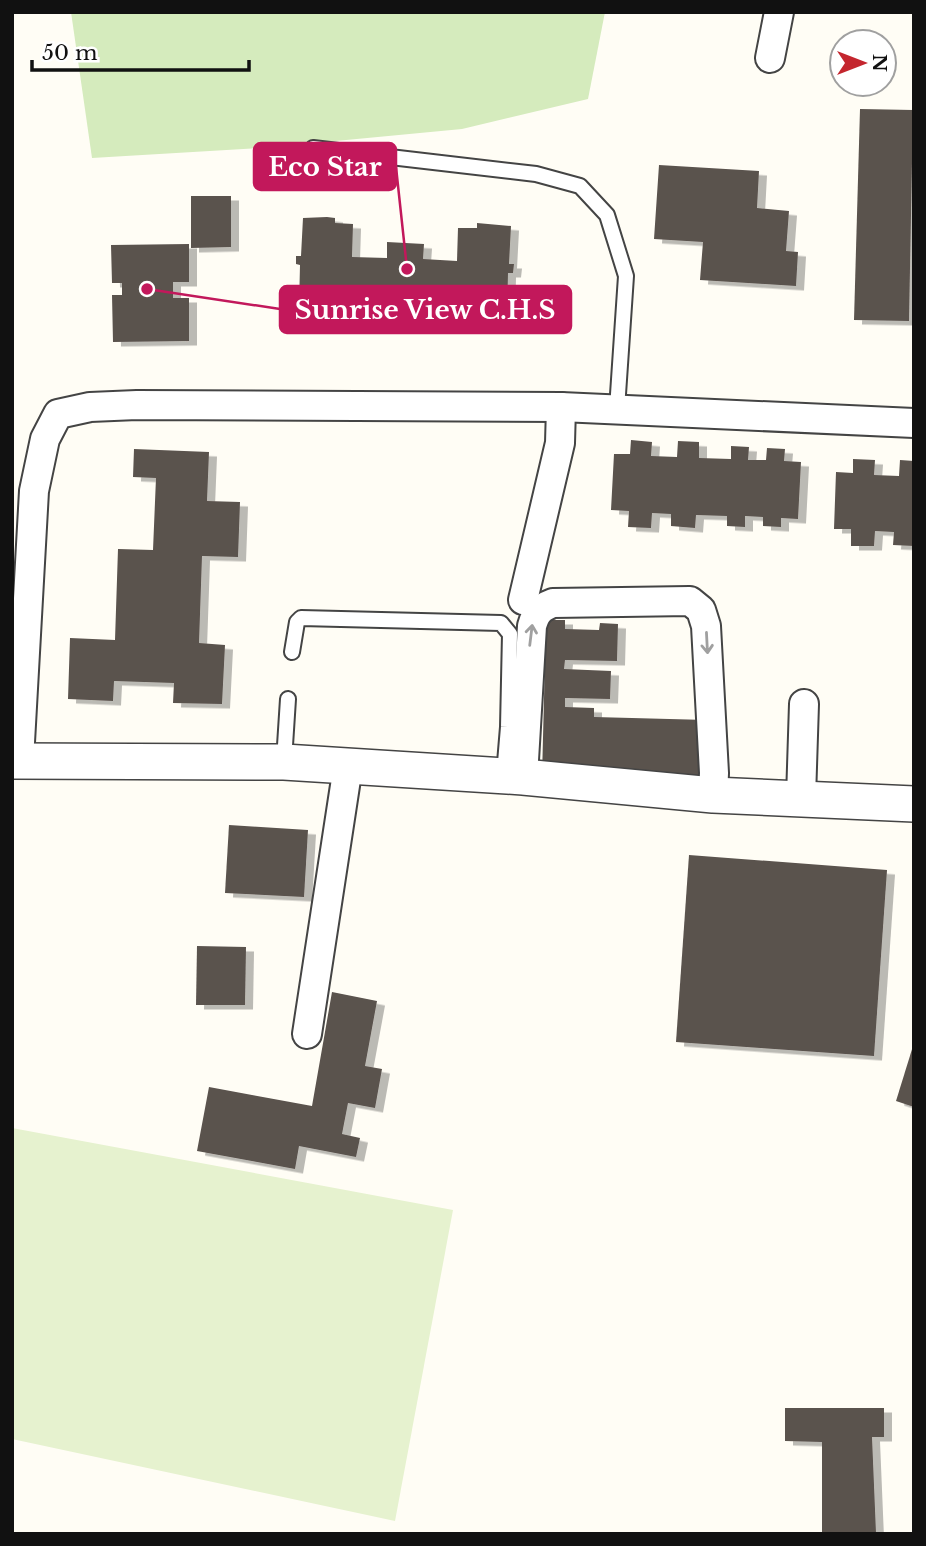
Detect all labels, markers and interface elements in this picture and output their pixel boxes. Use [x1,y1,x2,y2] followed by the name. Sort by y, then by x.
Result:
[32,28,248,72] scale bar
[828,28,898,98] north arrow
[42,40,98,66] text: 50 m
[868,54,891,72] text: N
[254,143,396,190] callout: Eco Star
[268,151,382,183] text: Eco Star
[280,286,571,333] callout: Sunrise View C.H.S
[295,294,555,326] text: Sunrise View C.H.S
[525,624,538,647] one-way arrow
[701,631,714,653] one-way arrow

